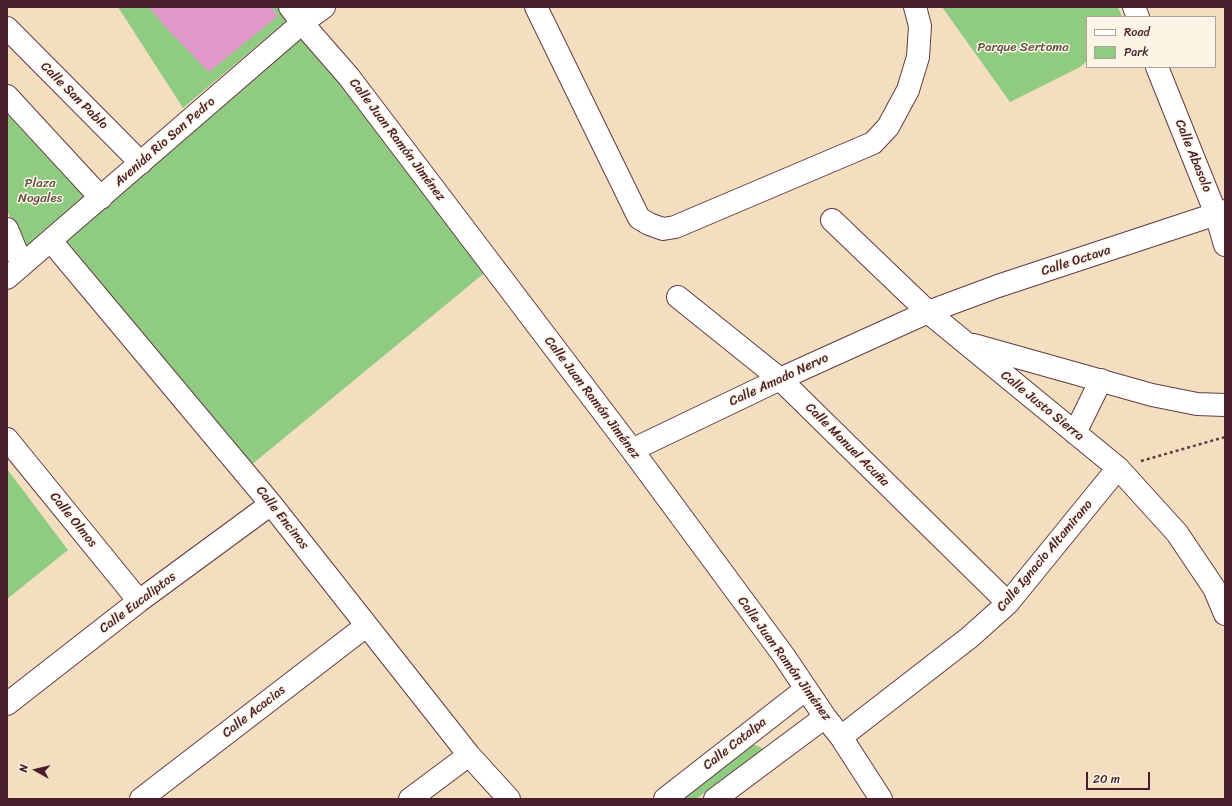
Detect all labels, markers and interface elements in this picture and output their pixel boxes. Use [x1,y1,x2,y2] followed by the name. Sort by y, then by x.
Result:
[1086,16,1216,68] legend
[1124,21,1150,43] text: Road
[977,40,1069,56] park label: Parque Sertoma
[1124,41,1149,63] text: Park
[37,59,111,133] street label: Calle San Pablo
[346,76,448,204] street label: Calle Juan Ramón Jiménez
[111,94,219,190] street label: Avenida Rio San Pedro
[1171,117,1215,195] street label: Calle Abasolo
[18,176,62,207] park label: Plaza Nogales
[1039,242,1113,280] street label: Calle Octava
[541,334,643,462] street label: Calle Juan Ramón Jiménez
[727,350,831,410] street label: Calle Amado Nervo
[997,368,1087,444] street label: Calle Justo Sierra
[802,400,892,490] street label: Calle Manuel Acuña
[252,483,312,553] street label: Calle Encinos
[46,489,100,551] street label: Calle Olmos
[994,497,1096,615] street label: Calle Ignacio Altamirano
[97,569,179,637] street label: Calle Eucaliptos
[734,594,834,724] street label: Calle Juan Ramón Jiménez
[219,683,289,741] street label: Calle Acacias
[700,714,770,774] street label: Calle Catalpa
[16,750,56,790] north arrow
[14,763,34,773] text: N
[1088,764,1152,790] scale bar
[1093,768,1120,790] text: 20 m

